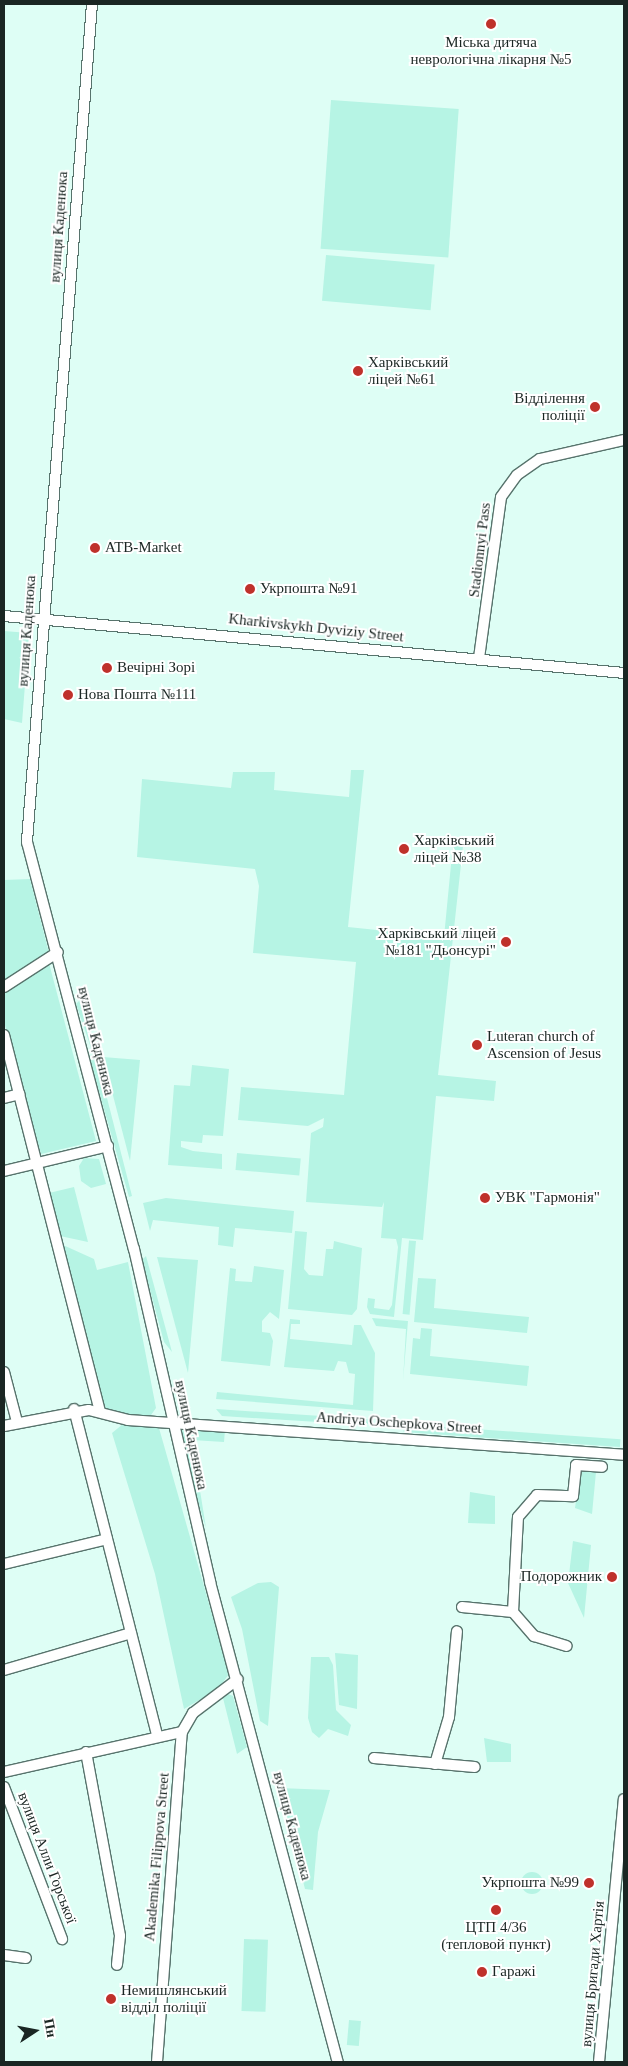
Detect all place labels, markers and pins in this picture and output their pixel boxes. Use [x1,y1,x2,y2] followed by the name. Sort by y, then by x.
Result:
[484,17,498,31] marker: Міська дитяча неврологічна лікарня №5
[410,33,572,68] place label: Міська дитяча неврологічна лікарня №5
[368,353,448,388] place label: Харківський ліцей №61
[352,365,364,377] marker: Харківський ліцей №61
[514,389,585,424] place label: Відділення поліції
[589,401,601,413] marker: Відділення поліції
[105,539,182,557] place label: ATB-Market
[89,542,101,554] marker: ATB-Market
[260,580,358,598] place label: Укрпошта №91
[244,583,256,595] marker: Укрпошта №91
[117,659,195,677] place label: Вечірні Зорі
[101,662,113,674] marker: Вечірні Зорі
[78,686,196,704] place label: Нова Пошта №111
[62,689,74,701] marker: Нова Пошта №111
[414,831,494,866] place label: Харківський ліцей №38
[398,843,410,855] marker: Харківський ліцей №38
[378,924,496,959] place label: Харківський ліцей №181 "Дьонсурі"
[500,936,512,948] marker: Харківський ліцей №181 "Дьонсурі"
[487,1027,601,1062] place label: Luteran church of Ascension of Jesus
[471,1039,483,1051] marker: Luteran church of Ascension of Jesus
[495,1189,600,1207] place label: УВК "Гармонія"
[479,1192,491,1204] marker: УВК "Гармонія"
[521,1568,602,1586] place label: Подорожник
[606,1571,618,1583] marker: Подорожник
[481,1874,579,1892] place label: Укрпошта №99
[583,1877,595,1889] marker: Укрпошта №99
[490,1904,502,1916] marker: ЦТП 4/36 (тепловой пункт)
[441,1918,551,1953] place label: ЦТП 4/36 (тепловой пункт)
[492,1963,536,1981] place label: Гаражі
[476,1966,488,1978] marker: Гаражі
[121,1981,227,2016] place label: Немишлянський відділ поліції
[105,1993,117,2005] marker: Немишлянський відділ поліції

